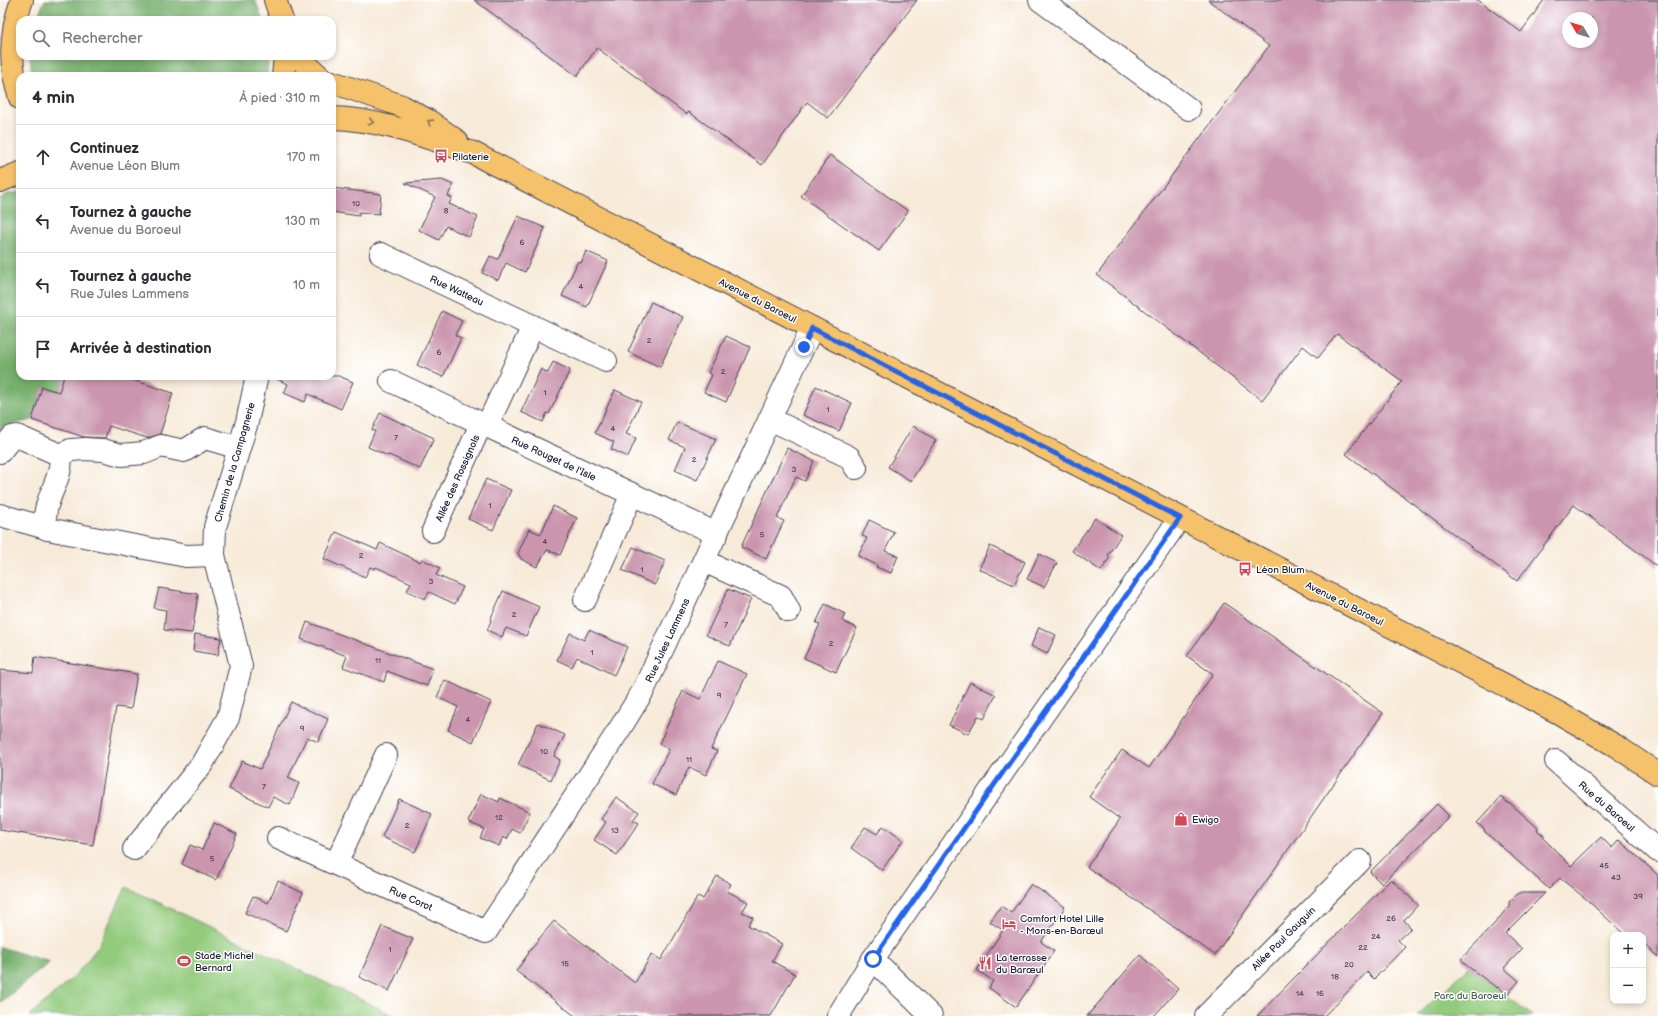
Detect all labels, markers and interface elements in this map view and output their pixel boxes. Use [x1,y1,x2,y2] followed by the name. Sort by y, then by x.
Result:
[1562,12,1598,48] north arrow
[16,16,336,60] search box
[30,27,52,49] icon: search
[62,29,142,48] text: Rechercher
[32,88,75,108] text: 4 min
[239,90,320,106] text: À pied · 310 m
[368,118,374,126] one-way arrow
[427,119,434,126] one-way arrow
[70,139,139,158] text: Continuez
[32,146,54,168] icon: ahead
[433,148,449,164] bus stop icon: Pilaterie
[287,149,320,165] text: 170 m
[452,151,489,163] place label: Pilaterie
[70,158,180,174] text: Avenue Léon Blum
[352,199,360,208] house number: 10
[70,203,191,222] text: Tournez à gauche
[444,206,449,215] house number: 8
[32,210,54,232] icon: left
[285,213,320,229] text: 130 m
[70,222,181,238] text: Avenue du Baroeul
[520,238,525,247] house number: 6
[70,267,191,286] text: Tournez à gauche
[428,273,485,309] street label: Rue Watteau
[32,274,54,296] icon: left
[717,276,798,326] street label: Avenue du Baroeul
[293,277,320,293] text: 10 m
[579,282,584,291] house number: 4
[70,286,189,302] text: Rue Jules Lammens
[647,336,652,345] house number: 2
[32,338,54,360] icon: arrive
[795,338,813,356] route end
[70,339,212,358] text: Arrivée à destination
[437,348,442,357] house number: 6
[721,367,726,376] house number: 2
[543,388,547,397] house number: 1
[212,401,258,524] street label: Chemin de la Campagnerie
[826,405,830,414] house number: 1
[611,424,616,433] house number: 4
[394,433,398,442] house number: 7
[433,433,482,524] street label: Allée des Rossignols
[509,434,598,484] street label: Rue Rouget de l'Isle
[692,455,697,464] house number: 2
[792,465,797,474] house number: 3
[488,501,492,510] house number: 1
[760,530,765,539] house number: 5
[543,537,548,546] house number: 4
[359,551,364,560] house number: 2
[1237,561,1253,577] bus stop icon: Léon Blum
[1256,564,1304,576] place label: Léon Blum
[640,565,644,574] house number: 1
[429,577,434,586] house number: 3
[1304,579,1385,629] street label: Avenue du Baroeul
[643,596,693,684] street label: Rue Jules Lammens
[512,610,517,619] house number: 2
[724,620,728,629] house number: 7
[829,639,834,648] house number: 2
[590,648,594,657] house number: 1
[375,656,381,665] house number: 11
[717,691,722,700] house number: 9
[466,715,471,724] house number: 4
[300,724,305,733] house number: 9
[540,747,548,756] house number: 10
[686,755,692,764] house number: 11
[1576,779,1637,834] street label: Rue du Baroeul
[262,782,266,791] house number: 7
[1173,811,1189,827] shop icon: Ewigo
[495,813,503,822] house number: 12
[1192,814,1219,826] place label: Ewigo
[405,821,410,830] house number: 2
[611,826,619,835] house number: 13
[210,854,215,863] house number: 5
[1599,861,1609,870] house number: 45
[1611,873,1621,882] house number: 43
[387,884,434,914] street label: Rue Corot
[1633,892,1643,901] house number: 39
[1249,904,1318,973] street label: Allée Paul Gauguin
[1020,913,1104,937] place label: Comfort Hotel Lille - Mons-en-Barœul
[1386,914,1396,923] house number: 26
[1001,916,1017,932] hotel icon: Comfort Hotel Lille - Mons-en-Barœul
[1371,932,1381,941] house number: 24
[1610,932,1646,1004] map controls
[1610,932,1646,968] button: +
[1358,943,1368,952] house number: 22
[388,945,392,954] house number: 1
[195,950,254,974] place label: Stade Michel Bernard
[864,950,882,968] route start
[996,952,1047,976] place label: La terrasse du Barœul
[176,953,192,969] sports icon: Stade Michel Bernard
[977,955,993,971] restaurant icon: La terrasse du Barœul
[561,959,569,968] house number: 15
[1344,960,1354,969] house number: 20
[1610,968,1646,1004] button: −
[1331,972,1339,981] house number: 18
[1296,989,1304,998] house number: 14
[1316,989,1324,998] house number: 16
[1434,990,1506,1002] park label: Parc du Baroeul

